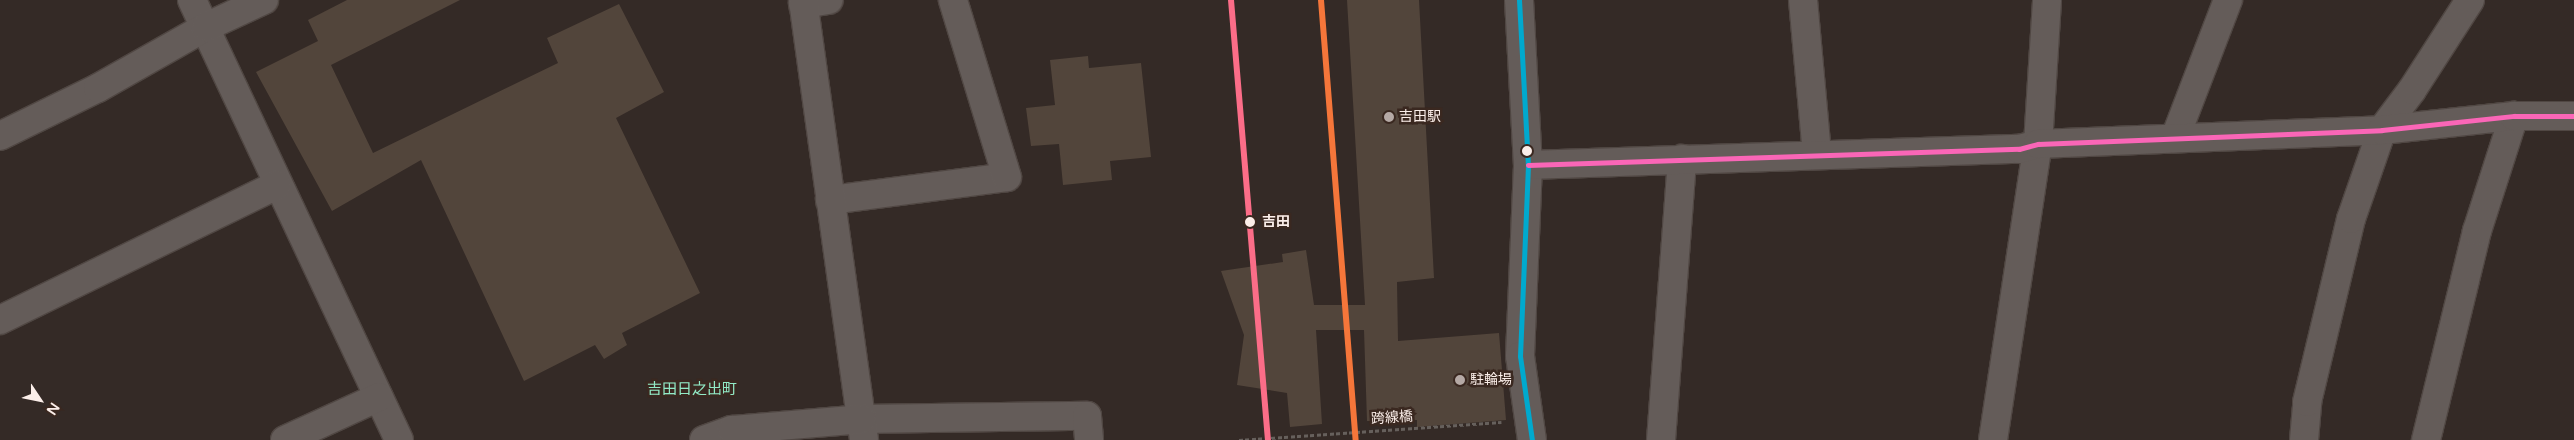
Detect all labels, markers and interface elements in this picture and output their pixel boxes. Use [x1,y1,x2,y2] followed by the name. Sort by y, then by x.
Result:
[1399,109,1441,125] place label: 吉田駅
[1383,111,1395,123] marker: 吉田駅
[1522,146,1532,156] unlabelled marker
[1242,214,1258,230] marker: 吉田
[1262,214,1290,230] place label: 吉田
[1470,372,1512,388] place label: 駐輪場
[1454,374,1466,386] marker: 駐輪場
[15,375,65,425] north arrow
[647,381,737,399] district label: 吉田日之出町
[43,399,63,418] text: N
[1370,408,1414,428] street label: 跨線橋

